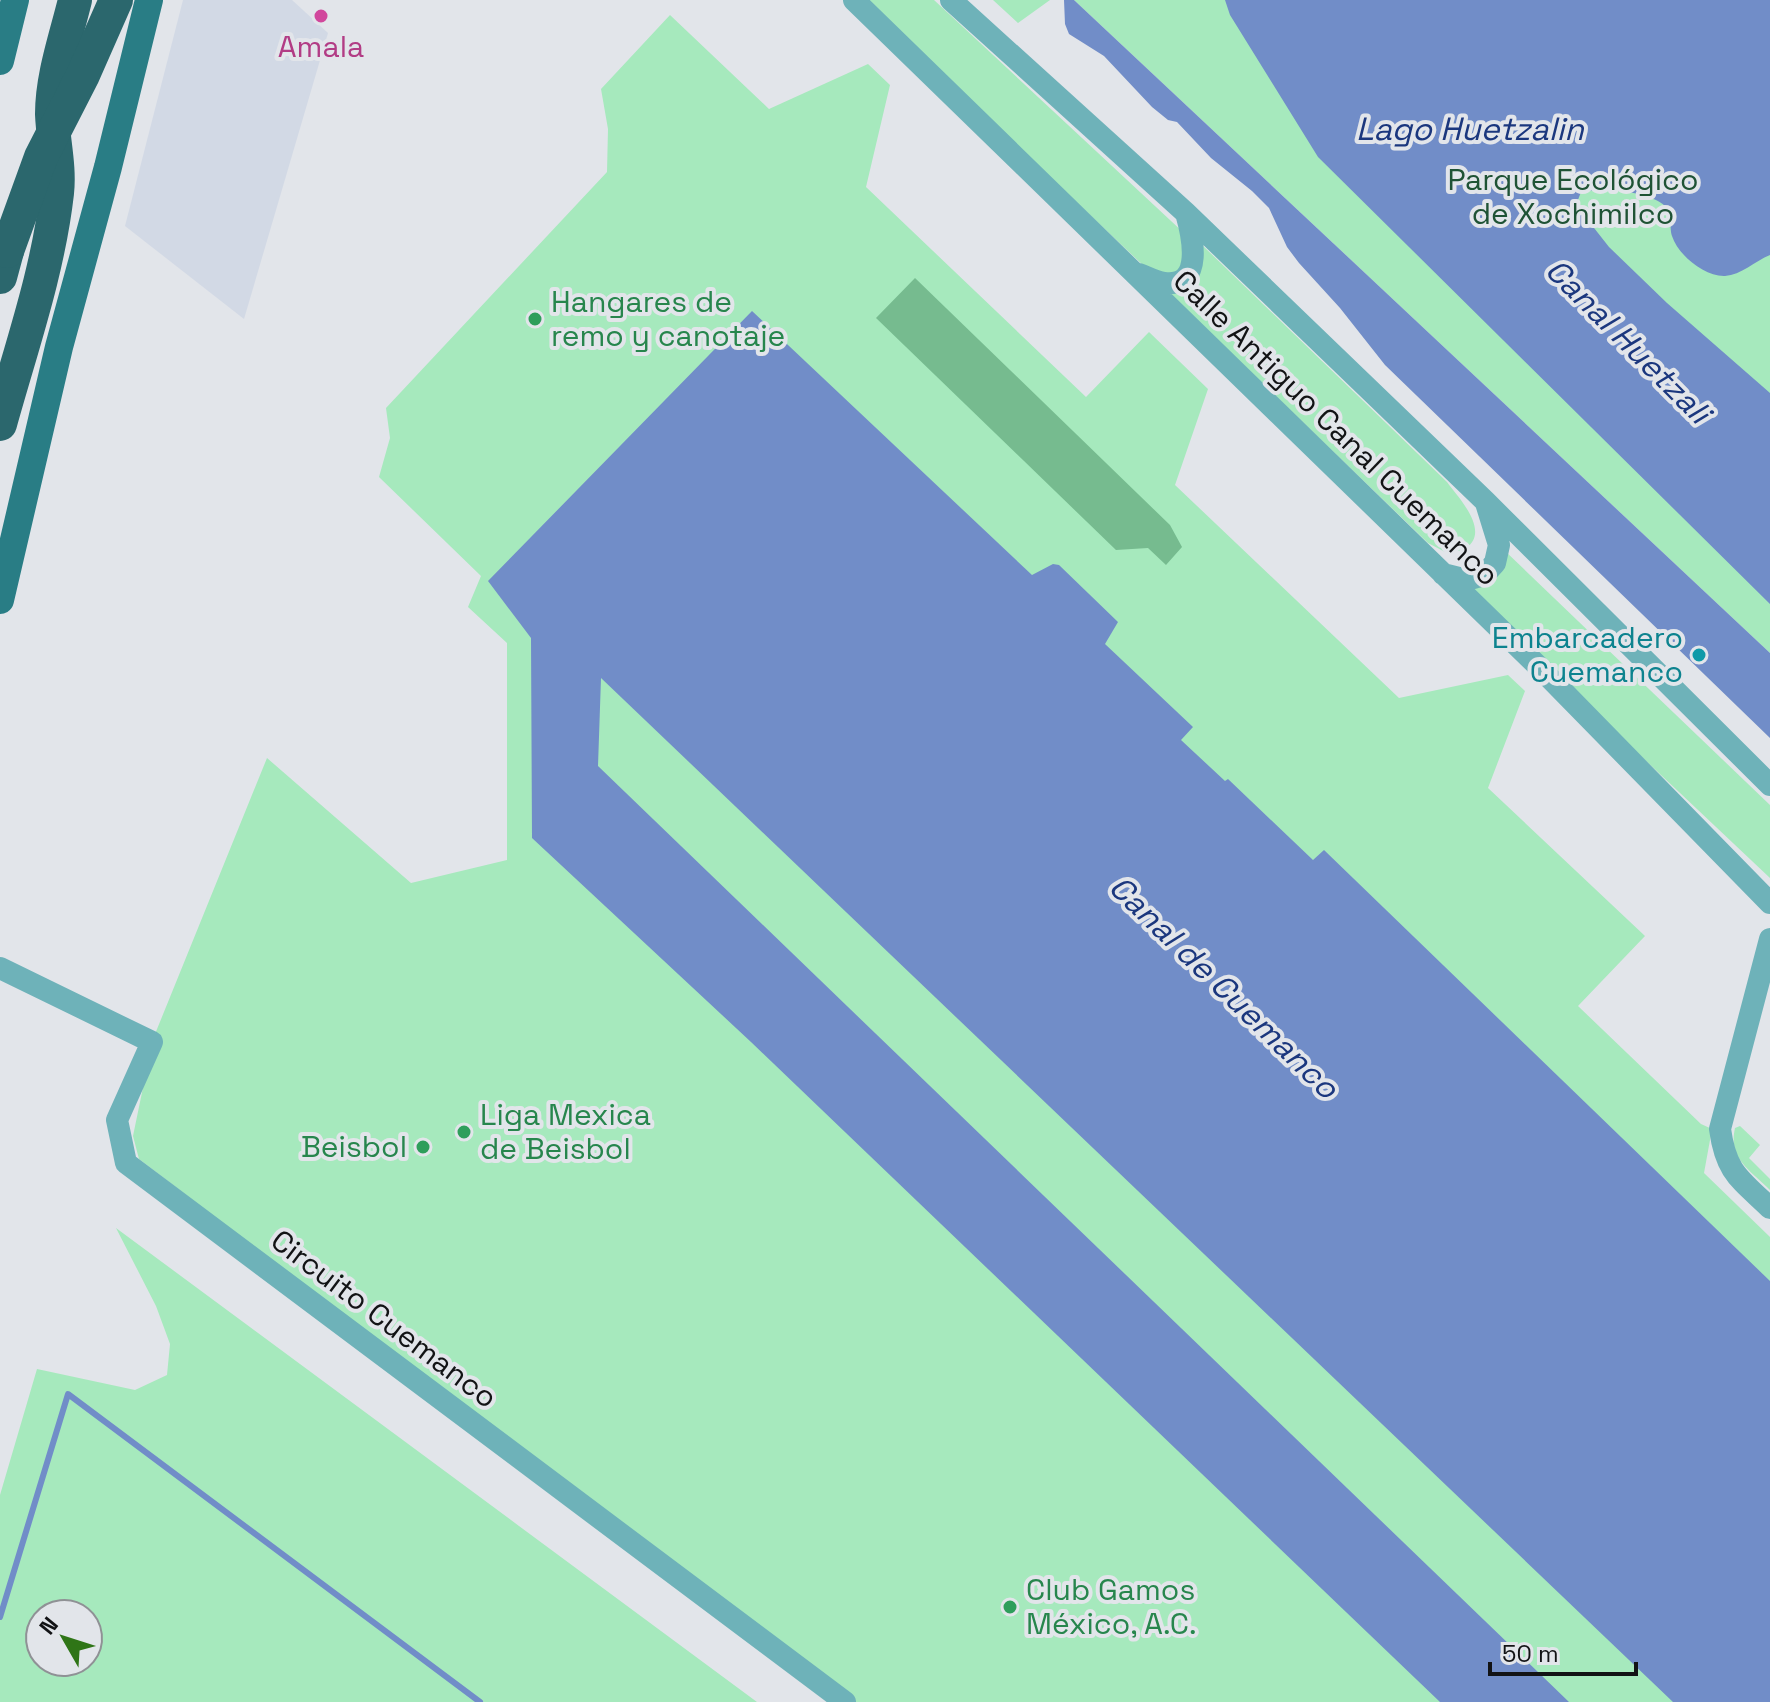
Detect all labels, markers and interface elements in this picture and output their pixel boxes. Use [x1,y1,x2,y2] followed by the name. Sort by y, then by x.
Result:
[312,7,330,25] marker: Amala
[278,27,364,66] place label: Amala
[1356,109,1585,149] water label: Lago Huetzalin
[1447,160,1699,233] park label: Parque Ecológico de Xochimilco
[1537,250,1722,435] water label: Canal Huetzali
[1165,261,1508,594] street label: Calle Antiguo Canal Cuemanco
[551,282,785,355] place label: Hangares de remo y canotaje
[526,310,544,328] marker: Hangares de remo y canotaje
[1492,618,1683,691] place label: Embarcadero Cuemanco
[1690,646,1708,664] marker: Embarcadero Cuemanco
[1101,867,1348,1108] water label: Canal de Cuemanco
[480,1095,651,1168] place label: Liga Mexica de Beisbol
[455,1123,473,1141] marker: Liga Mexica de Beisbol
[301,1127,407,1166] place label: Beisbol
[414,1138,432,1156] marker: Beisbol
[263,1221,505,1417] street label: Circuito Cuemanco
[1026,1570,1197,1643] place label: Club Gamos México, A.C.
[24,1598,104,1678] north arrow
[1001,1598,1019,1616] marker: Club Gamos México, A.C.
[33,1611,64,1640] text: N
[1490,1626,1636,1676] scale bar
[1502,1638,1559,1669] text: 50 m

